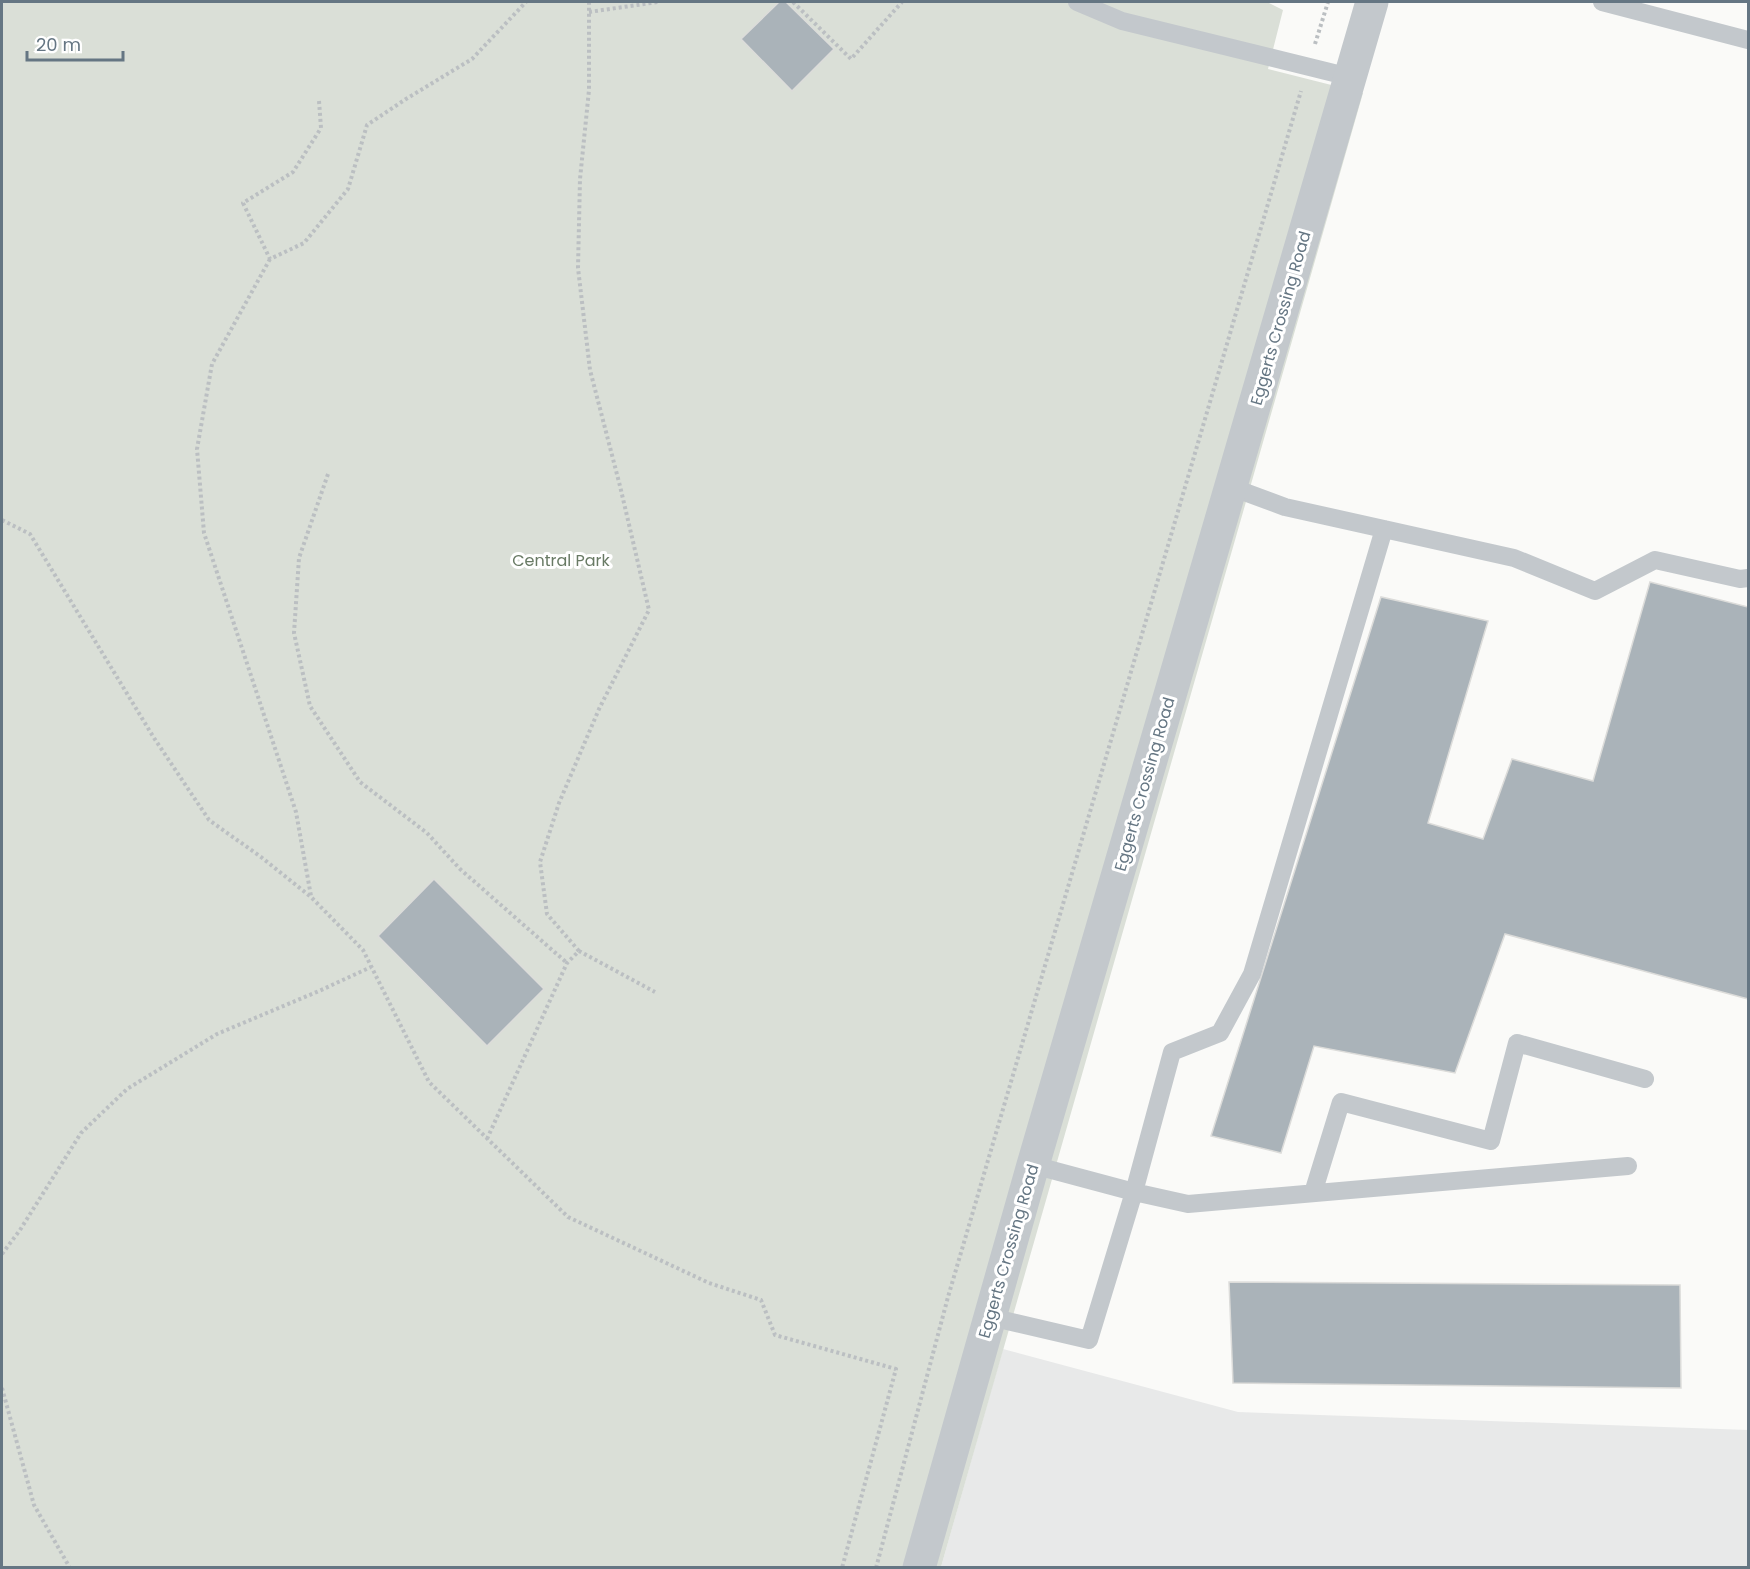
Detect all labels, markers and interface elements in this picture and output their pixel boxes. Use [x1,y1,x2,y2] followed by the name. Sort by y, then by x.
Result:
[27,24,123,62] scale bar
[36,32,81,57] text: 20 m
[1245,228,1316,408] street label: Eggerts Crossing Road
[512,549,611,572] park label: Central Park
[1109,694,1180,874] street label: Eggerts Crossing Road
[973,1161,1044,1341] street label: Eggerts Crossing Road

